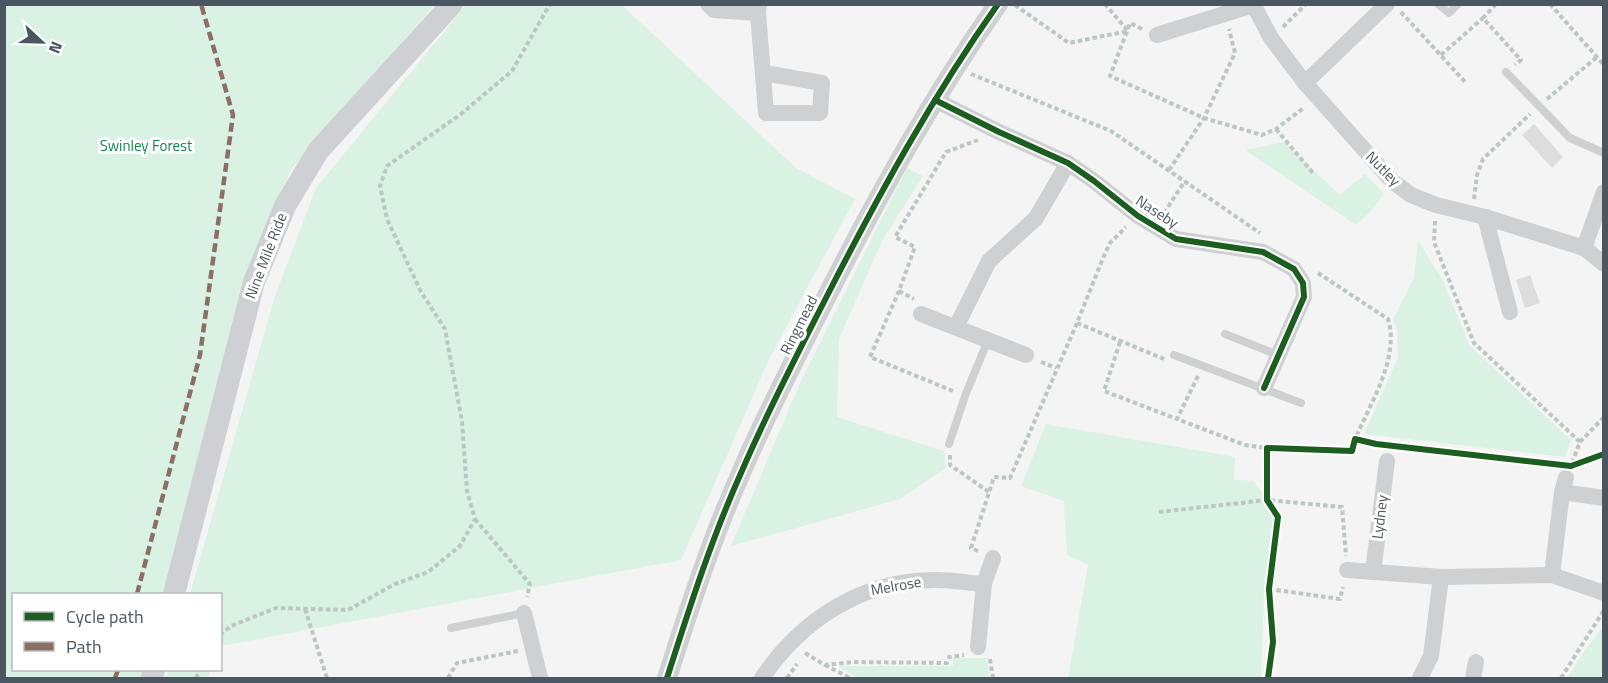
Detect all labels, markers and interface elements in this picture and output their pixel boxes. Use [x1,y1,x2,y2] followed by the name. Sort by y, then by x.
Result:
[12,12,72,72] north arrow
[43,38,69,57] text: N
[100,134,193,157] park label: Swinley Forest
[1361,146,1406,191] street label: Nutley
[1131,189,1183,234] street label: Naseby
[239,209,293,302] street label: Nine Mile Ride
[774,291,823,358] street label: Ringmead
[1365,494,1394,540] street label: Lydney
[869,570,923,601] street label: Melrose
[12,593,222,671] legend
[66,603,144,630] text: Cycle path
[66,633,102,660] text: Path

